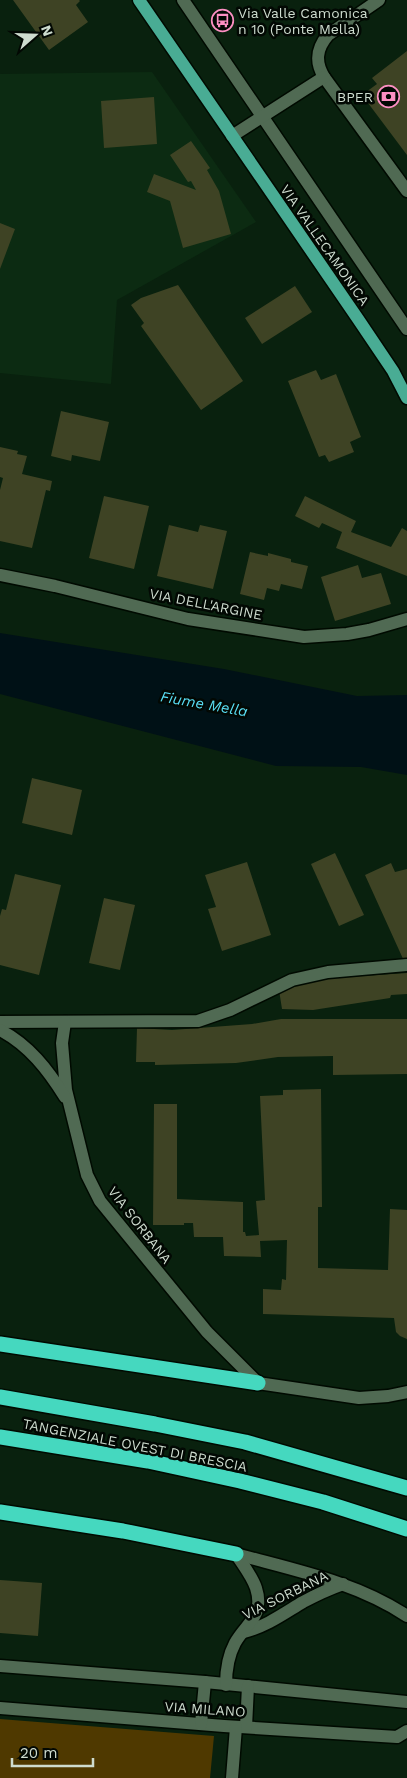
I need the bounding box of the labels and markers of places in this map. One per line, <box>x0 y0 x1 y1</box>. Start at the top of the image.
place label: Via Valle Camonica n 10 (Ponte Mella) <box>238 5 368 37</box>
bus stop icon: Via Valle Camonica n 10 (Ponte Mella) <box>210 9 234 33</box>
bank icon: BPER <box>377 85 401 109</box>
place label: BPER <box>337 89 373 105</box>

